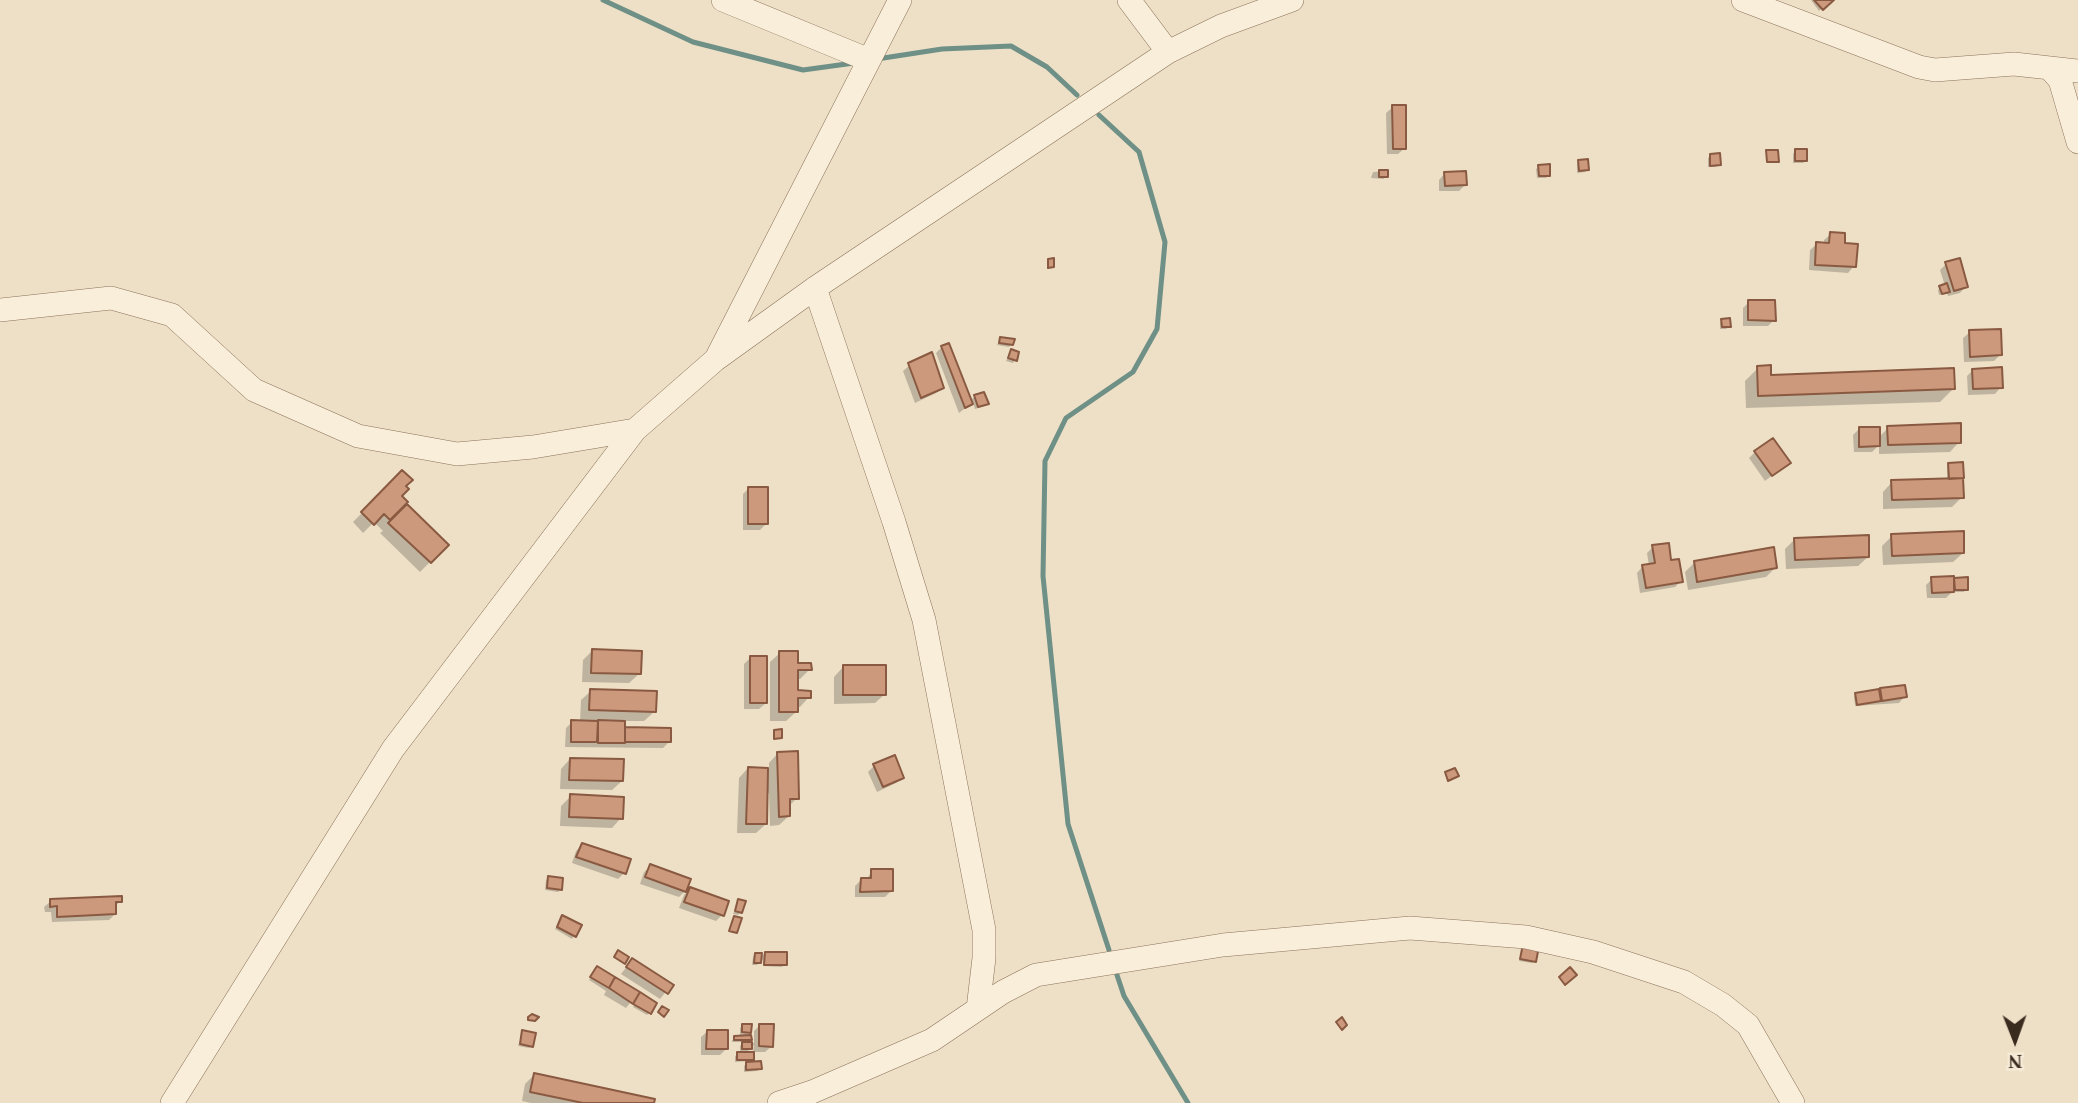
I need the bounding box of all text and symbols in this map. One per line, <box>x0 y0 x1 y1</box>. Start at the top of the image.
north arrow <box>1980 1005 2050 1075</box>
text: N <box>2008 1051 2022 1072</box>

